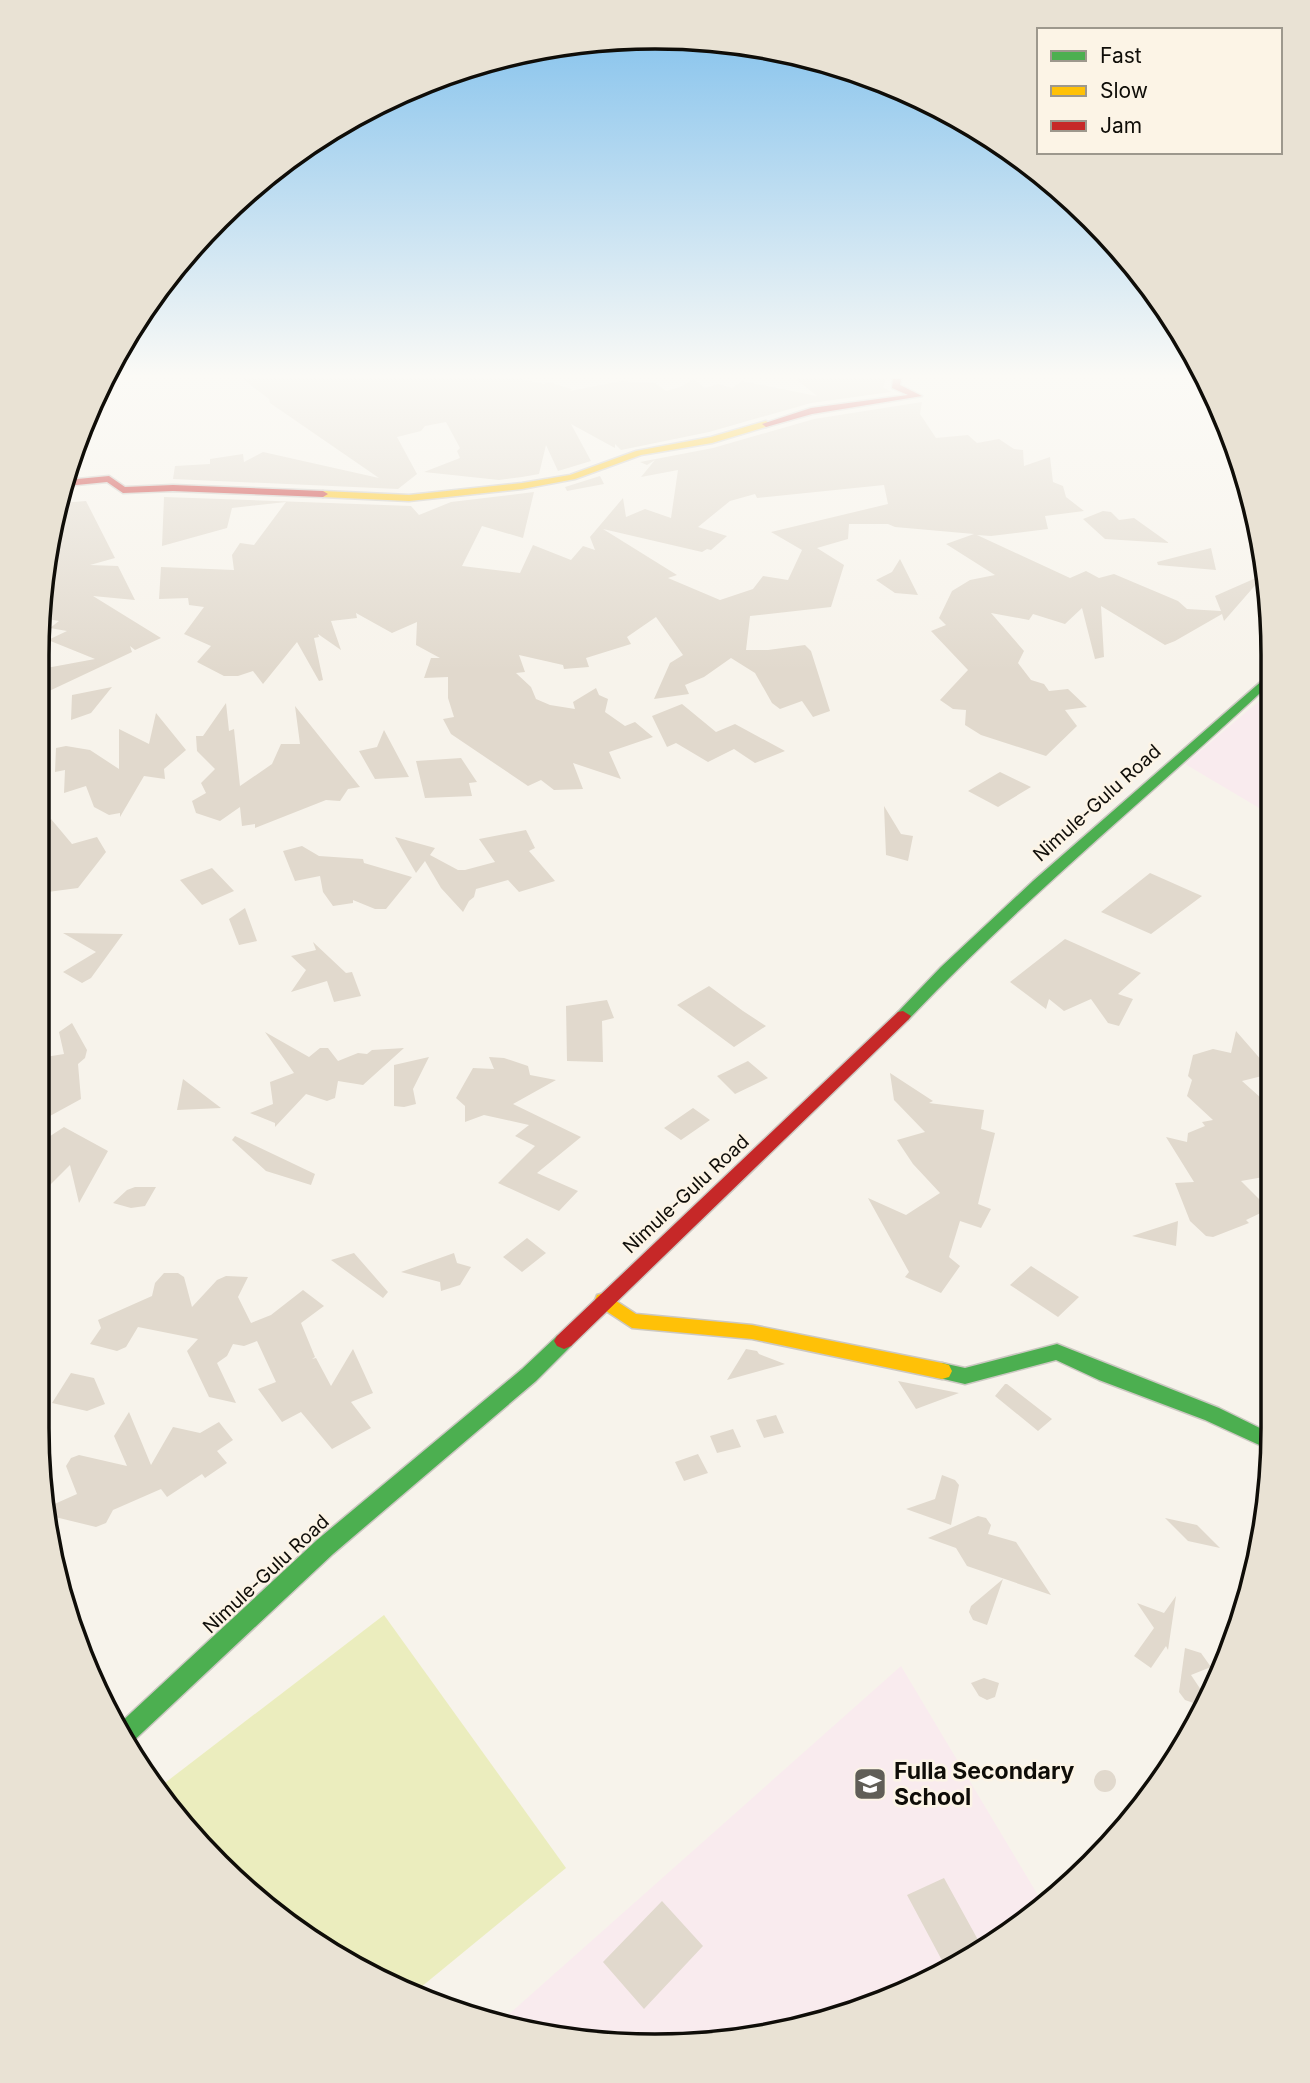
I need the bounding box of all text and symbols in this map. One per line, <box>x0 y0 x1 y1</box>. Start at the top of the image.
legend <box>1037 28 1282 154</box>
text: Fast <box>1100 43 1142 68</box>
text: Slow <box>1100 78 1148 103</box>
text: Jam <box>1100 113 1142 138</box>
street label: Nimule-Gulu Road <box>1029 740 1165 866</box>
street label: Nimule-Gulu Road <box>618 1130 754 1258</box>
street label: Nimule-Gulu Road <box>198 1510 334 1638</box>
place label: Fulla Secondary School <box>894 1757 1075 1811</box>
school or university icon: Fulla Secondary School <box>851 1765 889 1803</box>

